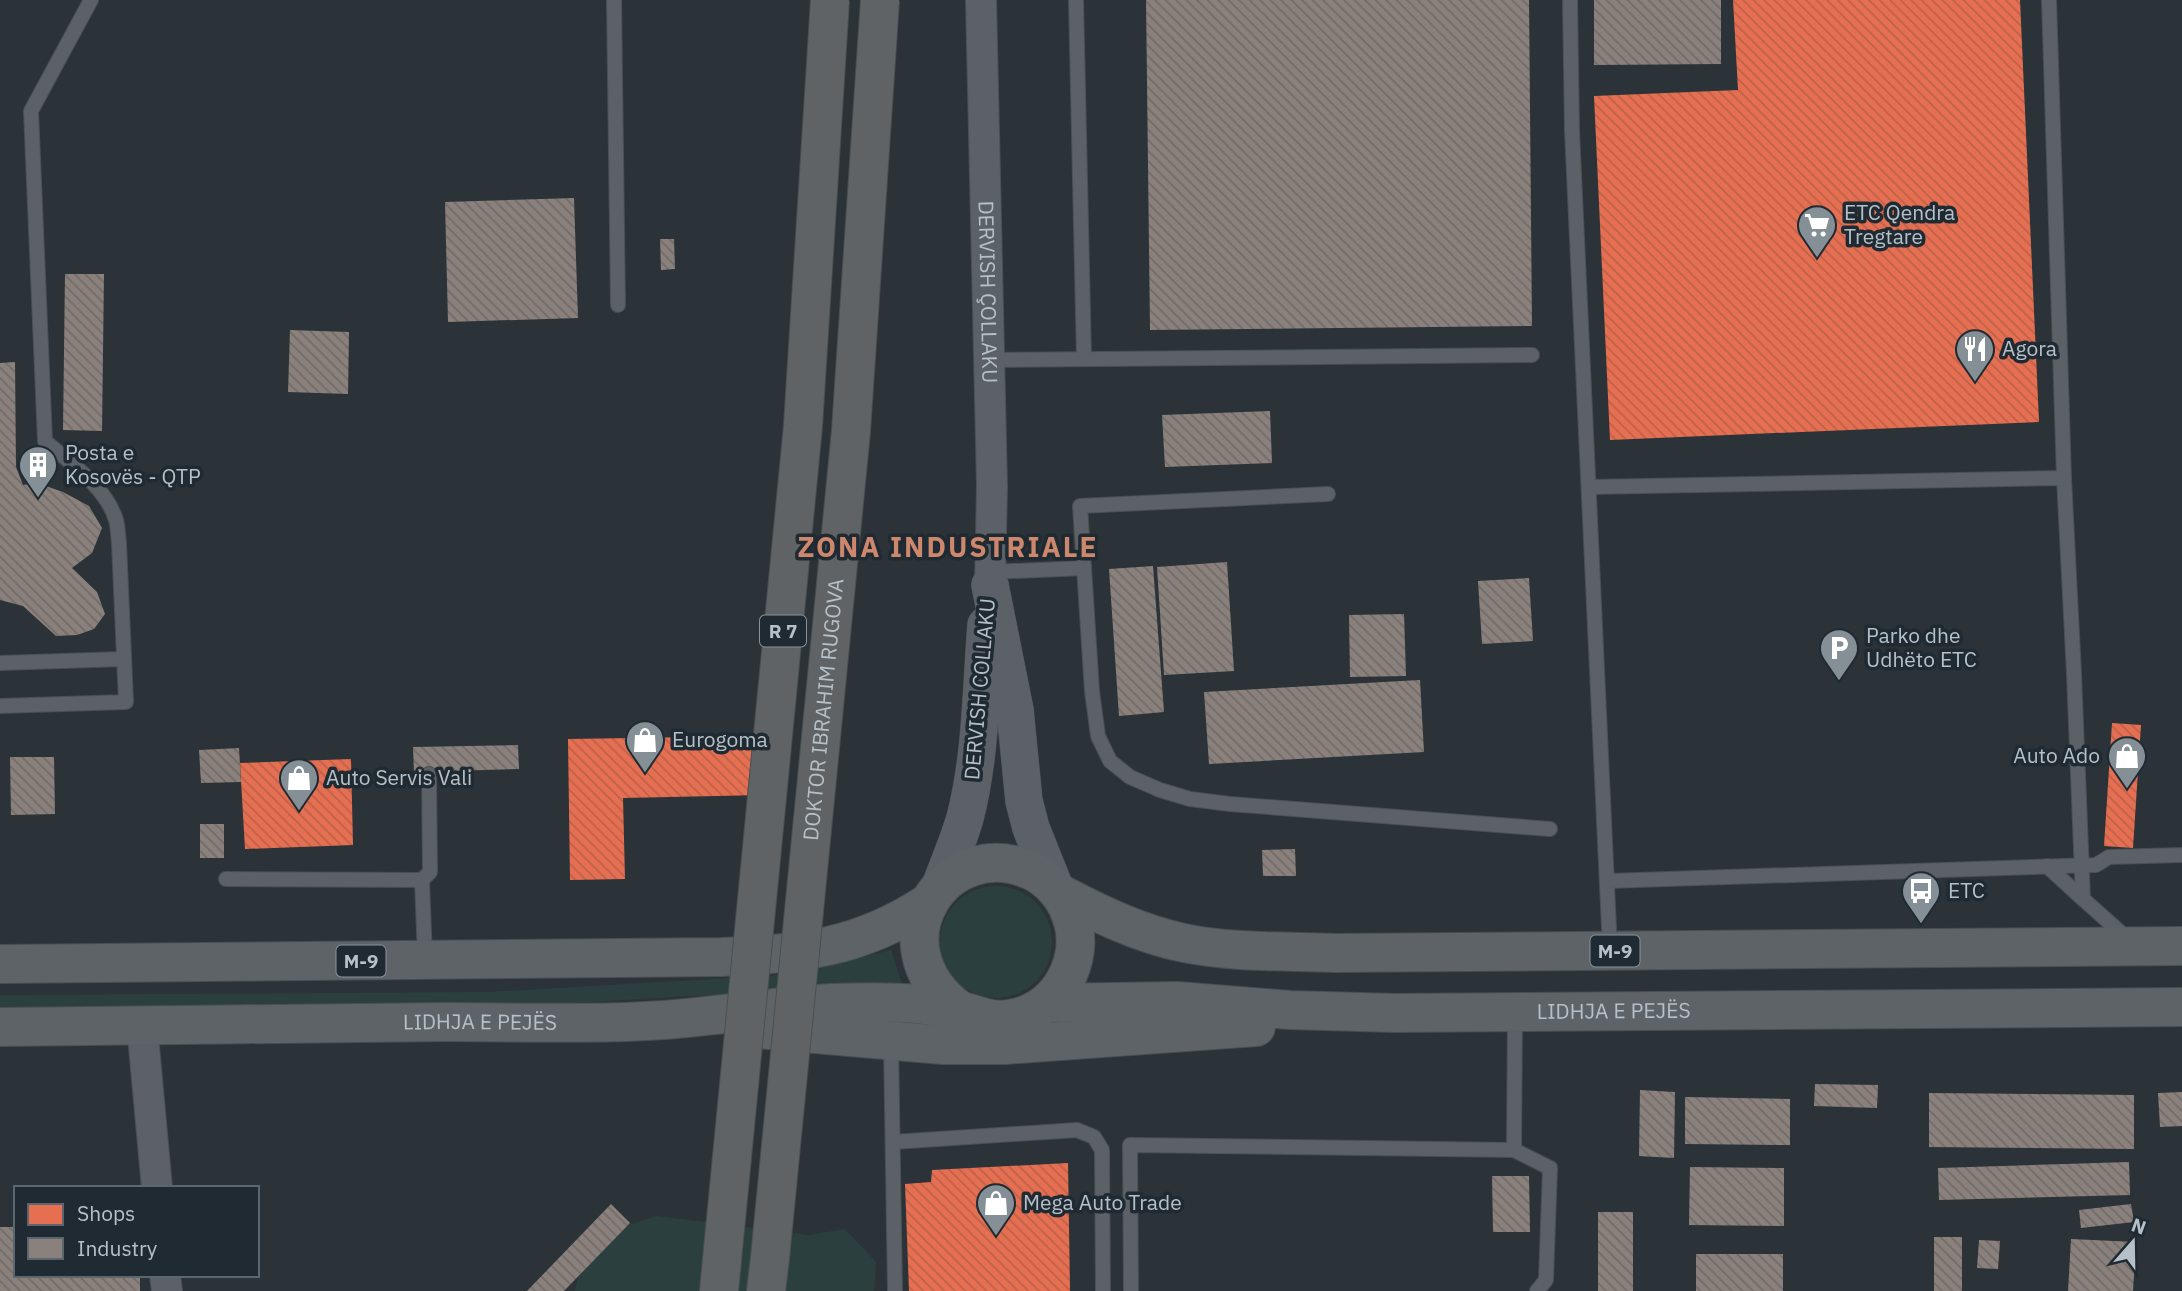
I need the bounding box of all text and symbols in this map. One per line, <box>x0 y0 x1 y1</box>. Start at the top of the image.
place label: ETC Qendra Tregtare <box>1844 198 1955 250</box>
street label: DERVISH ÇOLLAKU <box>973 200 1005 384</box>
supermarket icon: ETC Qendra Tregtare <box>1796 204 1838 259</box>
restaurant icon: Agora <box>1954 328 1996 383</box>
place label: Agora <box>2002 334 2057 362</box>
place label: Posta e Kosovës - QTP <box>65 438 201 490</box>
building icon: Posta e Kosovës - QTP <box>17 444 59 499</box>
district label: ZONA INDUSTRIALE <box>797 528 1099 565</box>
street label: DOKTOR IBRAHIM RUGOVA <box>796 577 849 842</box>
street label: DERVISH COLLAKU <box>957 597 1001 781</box>
road number: R 7 <box>760 616 806 646</box>
place label: Parko dhe Udhëto ETC <box>1866 621 1977 673</box>
parking icon: Parko dhe Udhëto ETC <box>1818 627 1860 682</box>
shop icon: Eurogoma <box>624 719 666 774</box>
place label: Eurogoma <box>672 725 768 753</box>
shop icon: Auto Ado <box>2106 735 2148 790</box>
place label: Auto Ado <box>2013 741 2100 769</box>
shop icon: Auto Servis Vali <box>278 757 320 812</box>
place label: Auto Servis Vali <box>326 763 472 791</box>
bus stop icon: ETC <box>1900 870 1942 925</box>
place label: ETC <box>1948 876 1985 904</box>
road number: M-9 <box>1590 936 1640 967</box>
road number: M-9 <box>336 945 386 976</box>
street label: LIDHJA E PEJËS <box>1536 996 1691 1025</box>
street label: LIDHJA E PEJËS <box>403 1007 557 1036</box>
shop icon: Mega Auto Trade <box>975 1182 1017 1237</box>
legend <box>14 1186 259 1277</box>
place label: Mega Auto Trade <box>1023 1188 1182 1216</box>
text: Shops <box>77 1199 135 1227</box>
north arrow <box>2098 1207 2168 1277</box>
text: N <box>2128 1212 2149 1240</box>
text: Industry <box>77 1234 158 1262</box>

